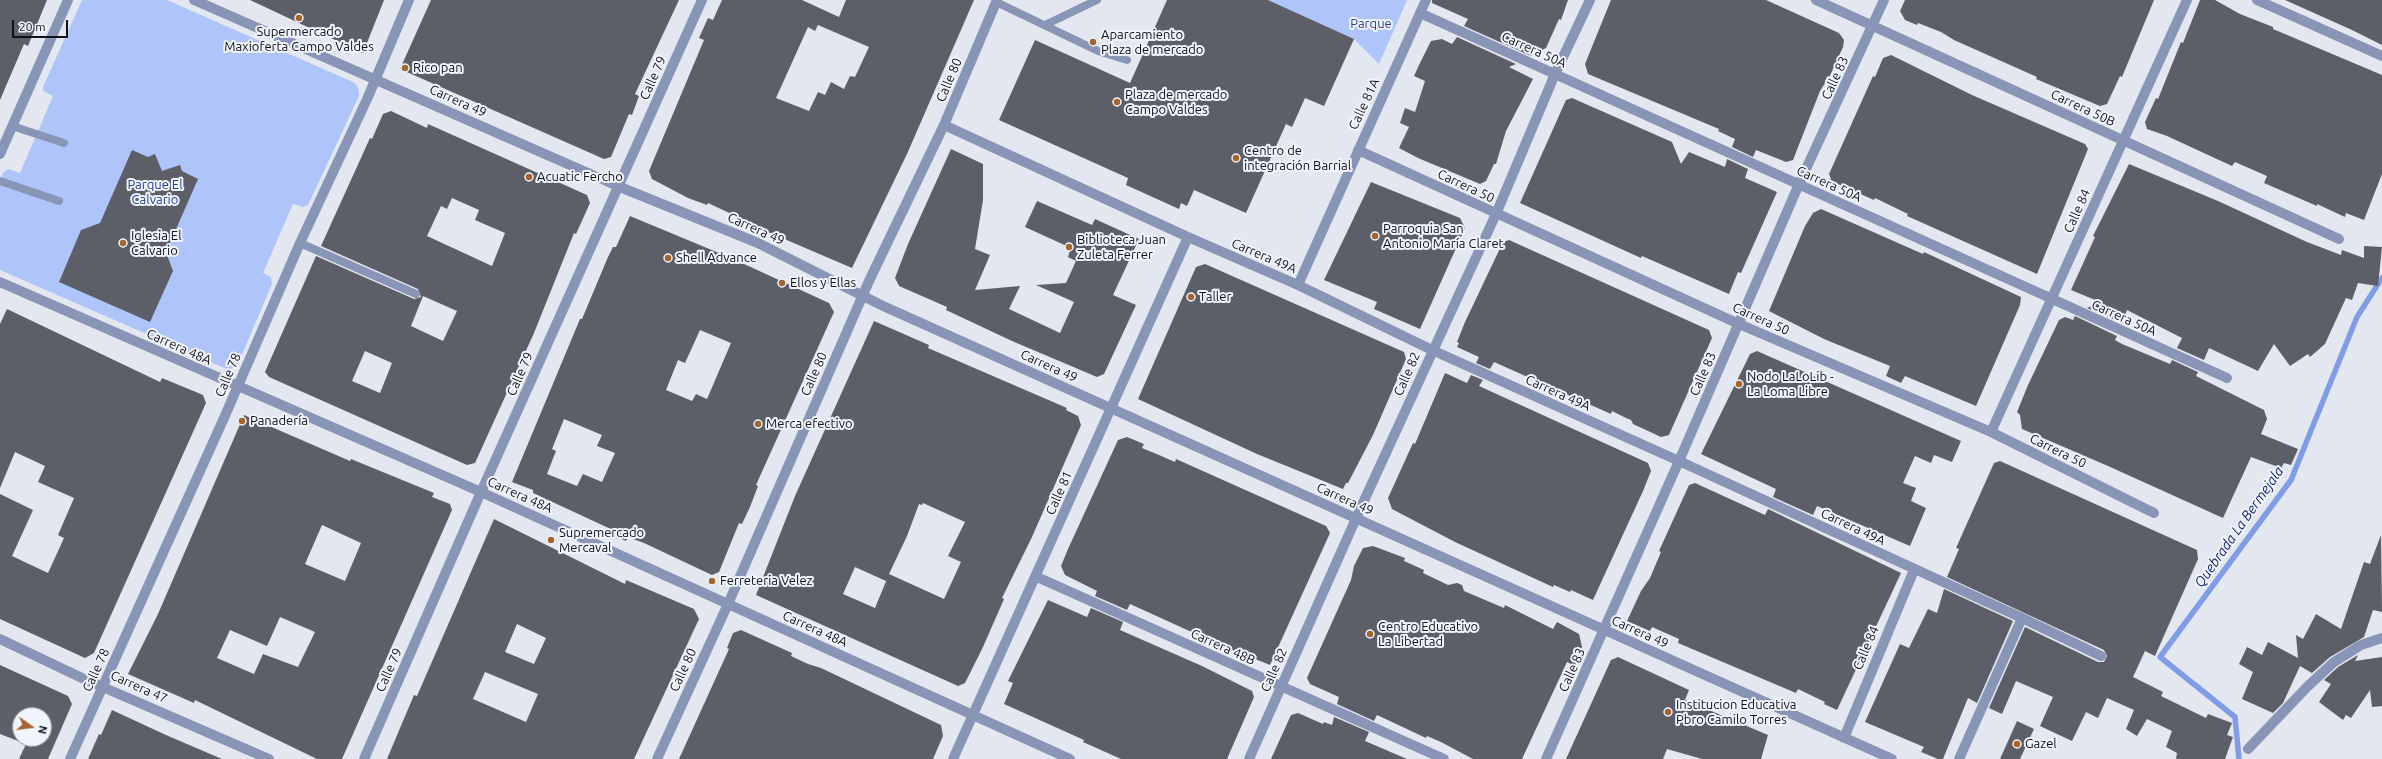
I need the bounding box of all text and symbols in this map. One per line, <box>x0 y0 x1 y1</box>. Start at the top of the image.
scale bar <box>14 12 70 38</box>
marker: Supermercado Maxioferta Campo Valdes <box>294 13 304 23</box>
park label: Parque <box>1350 16 1392 32</box>
text: 20 m <box>19 20 46 33</box>
place label: Supermercado Maxioferta Campo Valdes <box>224 24 374 55</box>
place label: Aparcamiento Plaza de mercado <box>1101 27 1203 58</box>
street label: Carrera 50A <box>1499 29 1569 71</box>
marker: Aparcamiento Plaza de mercado <box>1088 37 1098 47</box>
street label: Calle 79 <box>636 54 670 102</box>
street label: Calle 83 <box>1818 54 1852 102</box>
street label: Calle 80 <box>933 56 965 104</box>
place label: Rico pan <box>413 60 463 76</box>
marker: Rico pan <box>400 63 410 73</box>
street label: Calle 81A <box>1345 76 1383 132</box>
street label: Carrera 49 <box>427 81 489 121</box>
street label: Carrera 50B <box>2048 86 2118 130</box>
place label: Plaza de mercado Campo Valdes <box>1125 87 1227 118</box>
marker: Plaza de mercado Campo Valdes <box>1112 97 1122 107</box>
place label: Centro de integración Barrial <box>1244 143 1351 174</box>
marker: Centro de integración Barrial <box>1231 153 1241 163</box>
street label: Carrera 50A <box>1794 163 1864 205</box>
street label: Carrera 50 <box>1435 166 1497 206</box>
place label: Acuatic Fercho <box>537 169 623 185</box>
marker: Acuatic Fercho <box>524 172 534 182</box>
park label: Parque El Calvario <box>127 177 183 208</box>
street label: Calle 84 <box>2060 187 2094 235</box>
street label: Carrera 49 <box>725 209 787 249</box>
place label: Parroquia San Antonio María Claret <box>1383 221 1504 252</box>
place label: Iglesia El Calvario <box>131 228 182 259</box>
marker: Parroquia San Antonio María Claret <box>1370 231 1380 241</box>
place label: Biblioteca Juan Zuleta Ferrer <box>1077 232 1166 263</box>
street label: Carrera 49A <box>1229 235 1299 277</box>
marker: Iglesia El Calvario <box>118 238 128 248</box>
marker: Biblioteca Juan Zuleta Ferrer <box>1064 242 1074 252</box>
place label: Shell Advance <box>676 250 757 266</box>
marker: Shell Advance <box>663 253 673 263</box>
place label: Ellos y Ellas <box>790 275 856 291</box>
marker: Ellos y Ellas <box>777 278 787 288</box>
place label: Taller <box>1199 289 1231 305</box>
marker: Taller <box>1186 292 1196 302</box>
street label: Carrera 50A <box>2089 297 2159 339</box>
street label: Carrera 50 <box>1730 299 1792 339</box>
street label: Carrera 48A <box>144 326 214 368</box>
street label: Carrera 49 <box>1018 346 1080 386</box>
street label: Calle 79 <box>503 350 537 398</box>
street label: Calle 80 <box>797 350 831 398</box>
street label: Calle 82 <box>1390 350 1424 398</box>
street label: Calle 83 <box>1686 350 1720 398</box>
street label: Calle 78 <box>212 351 244 399</box>
place label: Nodo LaLoLib - La Loma Libre <box>1747 369 1834 400</box>
street label: Carrera 49A <box>1523 372 1593 414</box>
marker: Nodo LaLoLib - La Loma Libre <box>1734 379 1744 389</box>
place label: Panadería <box>250 413 308 429</box>
marker: Panadería <box>237 416 247 426</box>
place label: Merca efectivo <box>766 416 853 432</box>
marker: Merca efectivo <box>753 419 763 429</box>
street label: Carrera 50 <box>2027 431 2089 471</box>
water label: Quebrada La Bermejala <box>2191 463 2287 591</box>
street label: Calle 81 <box>1042 469 1076 517</box>
street label: Carrera 48A <box>485 474 555 516</box>
street label: Carrera 49 <box>1314 479 1376 519</box>
street label: Carrera 49A <box>1818 505 1888 549</box>
place label: Supremercado Mercaval <box>559 525 644 556</box>
marker: Supremercado Mercaval <box>546 535 556 545</box>
place label: Ferreteria Velez <box>720 573 813 589</box>
marker: Ferreteria Velez <box>707 576 717 586</box>
street label: Carrera 48A <box>780 608 850 650</box>
street label: Carrera 49 <box>1609 612 1671 652</box>
place label: Centro Educativo La Libertad <box>1378 619 1478 650</box>
street label: Calle 84 <box>1850 624 1882 672</box>
street label: Carrera 48B <box>1188 626 1258 668</box>
marker: Centro Educativo La Libertad <box>1365 629 1375 639</box>
street label: Calle 78 <box>79 646 113 694</box>
street label: Calle 79 <box>372 646 406 694</box>
street label: Calle 80 <box>666 646 700 694</box>
street label: Calle 82 <box>1257 646 1291 694</box>
street label: Calle 83 <box>1555 646 1589 694</box>
street label: Carrera 47 <box>108 667 170 707</box>
place label: Institucion Educativa Pbro Camilo Torres <box>1676 697 1797 728</box>
north arrow <box>12 707 52 747</box>
marker: Institucion Educativa Pbro Camilo Torres <box>1663 707 1673 717</box>
text: N <box>36 724 49 735</box>
place label: Gazel <box>2025 736 2057 752</box>
marker: Gazel <box>2012 739 2022 749</box>

